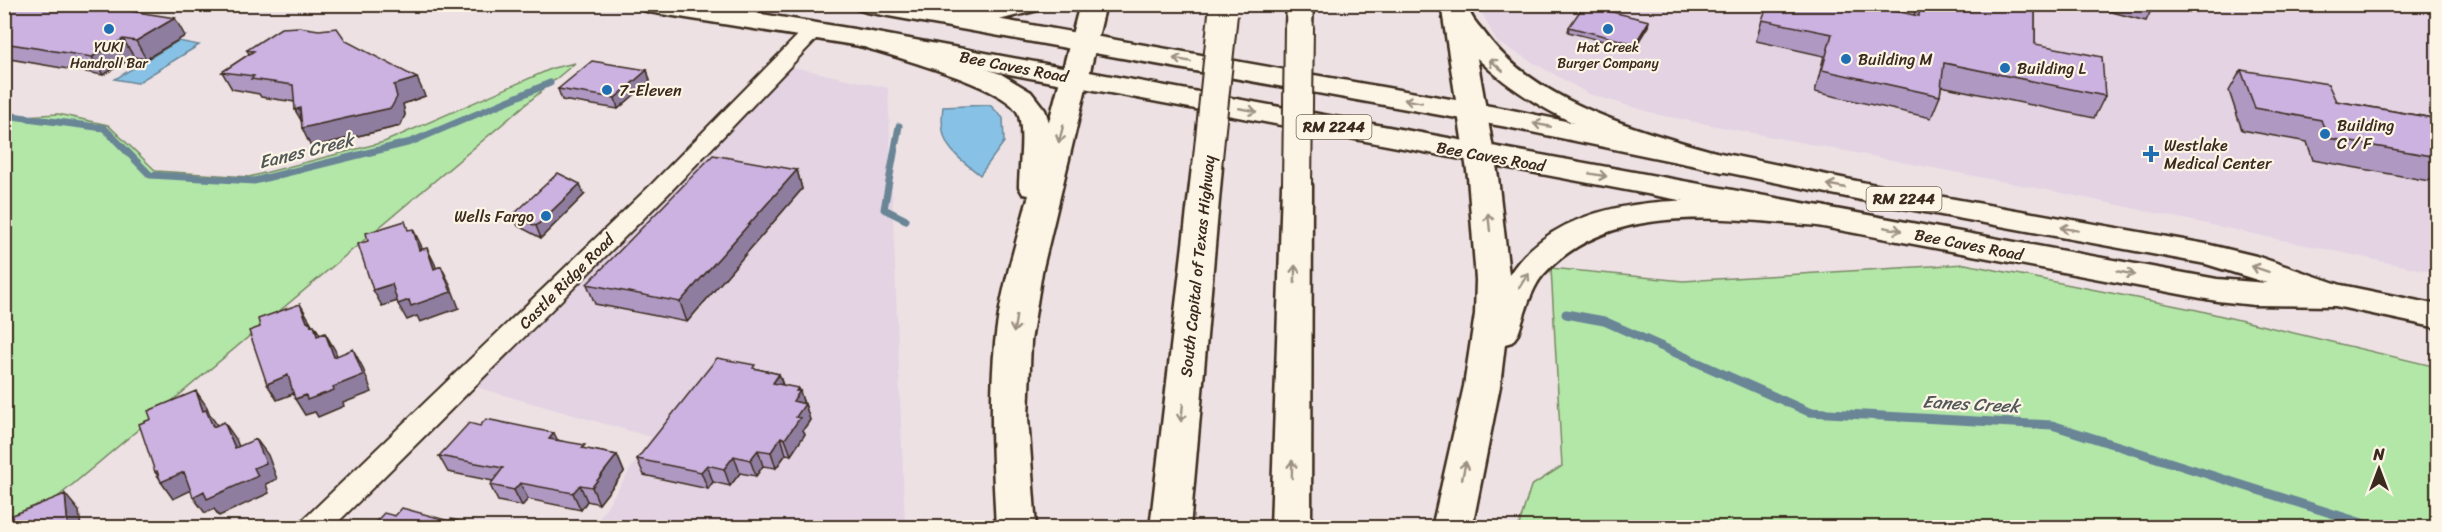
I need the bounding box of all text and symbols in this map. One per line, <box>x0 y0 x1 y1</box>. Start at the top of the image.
marker: YUKI Handroll Bar <box>102 22 116 36</box>
marker: Hat Creek Burger Company <box>1601 22 1615 36</box>
place label: YUKI Handroll Bar <box>70 35 149 76</box>
place label: Hat Creek Burger Company <box>1557 35 1659 76</box>
street label: Bee Caves Road <box>957 42 1072 92</box>
place label: Building M <box>1858 45 1932 74</box>
marker: Building M <box>1839 52 1853 66</box>
one-way arrow <box>1173 54 1193 65</box>
place label: Building L <box>2017 54 2086 83</box>
one-way arrow <box>1489 58 1504 72</box>
marker: Building L <box>1998 61 2012 75</box>
place label: 7-Eleven <box>619 76 682 105</box>
marker: 7-Eleven <box>600 83 614 97</box>
one-way arrow <box>1404 95 1424 106</box>
one-way arrow <box>1237 105 1257 116</box>
place label: Building C / F <box>2337 111 2394 158</box>
road number: RM 2244 <box>1296 115 1372 139</box>
one-way arrow <box>1533 119 1553 130</box>
water label: Eanes Creek <box>255 123 359 178</box>
one-way arrow <box>1055 125 1066 144</box>
marker: Building C / F <box>2318 127 2332 141</box>
place label: Westlake Medical Center <box>2164 131 2273 178</box>
street label: Bee Caves Road <box>1434 133 1549 181</box>
marker: Westlake Medical Center <box>2142 145 2160 163</box>
street label: South Capital of Texas Highway <box>1171 153 1224 378</box>
one-way arrow <box>1588 170 1608 181</box>
one-way arrow <box>1827 180 1846 191</box>
road number: RM 2244 <box>1866 187 1942 211</box>
place label: Wells Fargo <box>454 202 534 231</box>
marker: Wells Fargo <box>539 209 553 223</box>
one-way arrow <box>1483 212 1494 232</box>
street label: Bee Caves Road <box>1912 220 2027 270</box>
one-way arrow <box>2060 223 2079 234</box>
one-way arrow <box>1883 224 1903 235</box>
street label: Castle Ridge Road <box>511 225 622 336</box>
one-way arrow <box>2251 263 2270 274</box>
one-way arrow <box>1289 265 1301 285</box>
one-way arrow <box>2116 268 2136 279</box>
one-way arrow <box>1519 272 1531 289</box>
one-way arrow <box>1010 313 1021 333</box>
water label: Eanes Creek <box>1922 385 2023 423</box>
one-way arrow <box>1176 403 1187 423</box>
north arrow <box>2349 439 2409 499</box>
text: N <box>2372 440 2385 469</box>
one-way arrow <box>1286 460 1298 480</box>
one-way arrow <box>1459 461 1470 481</box>

